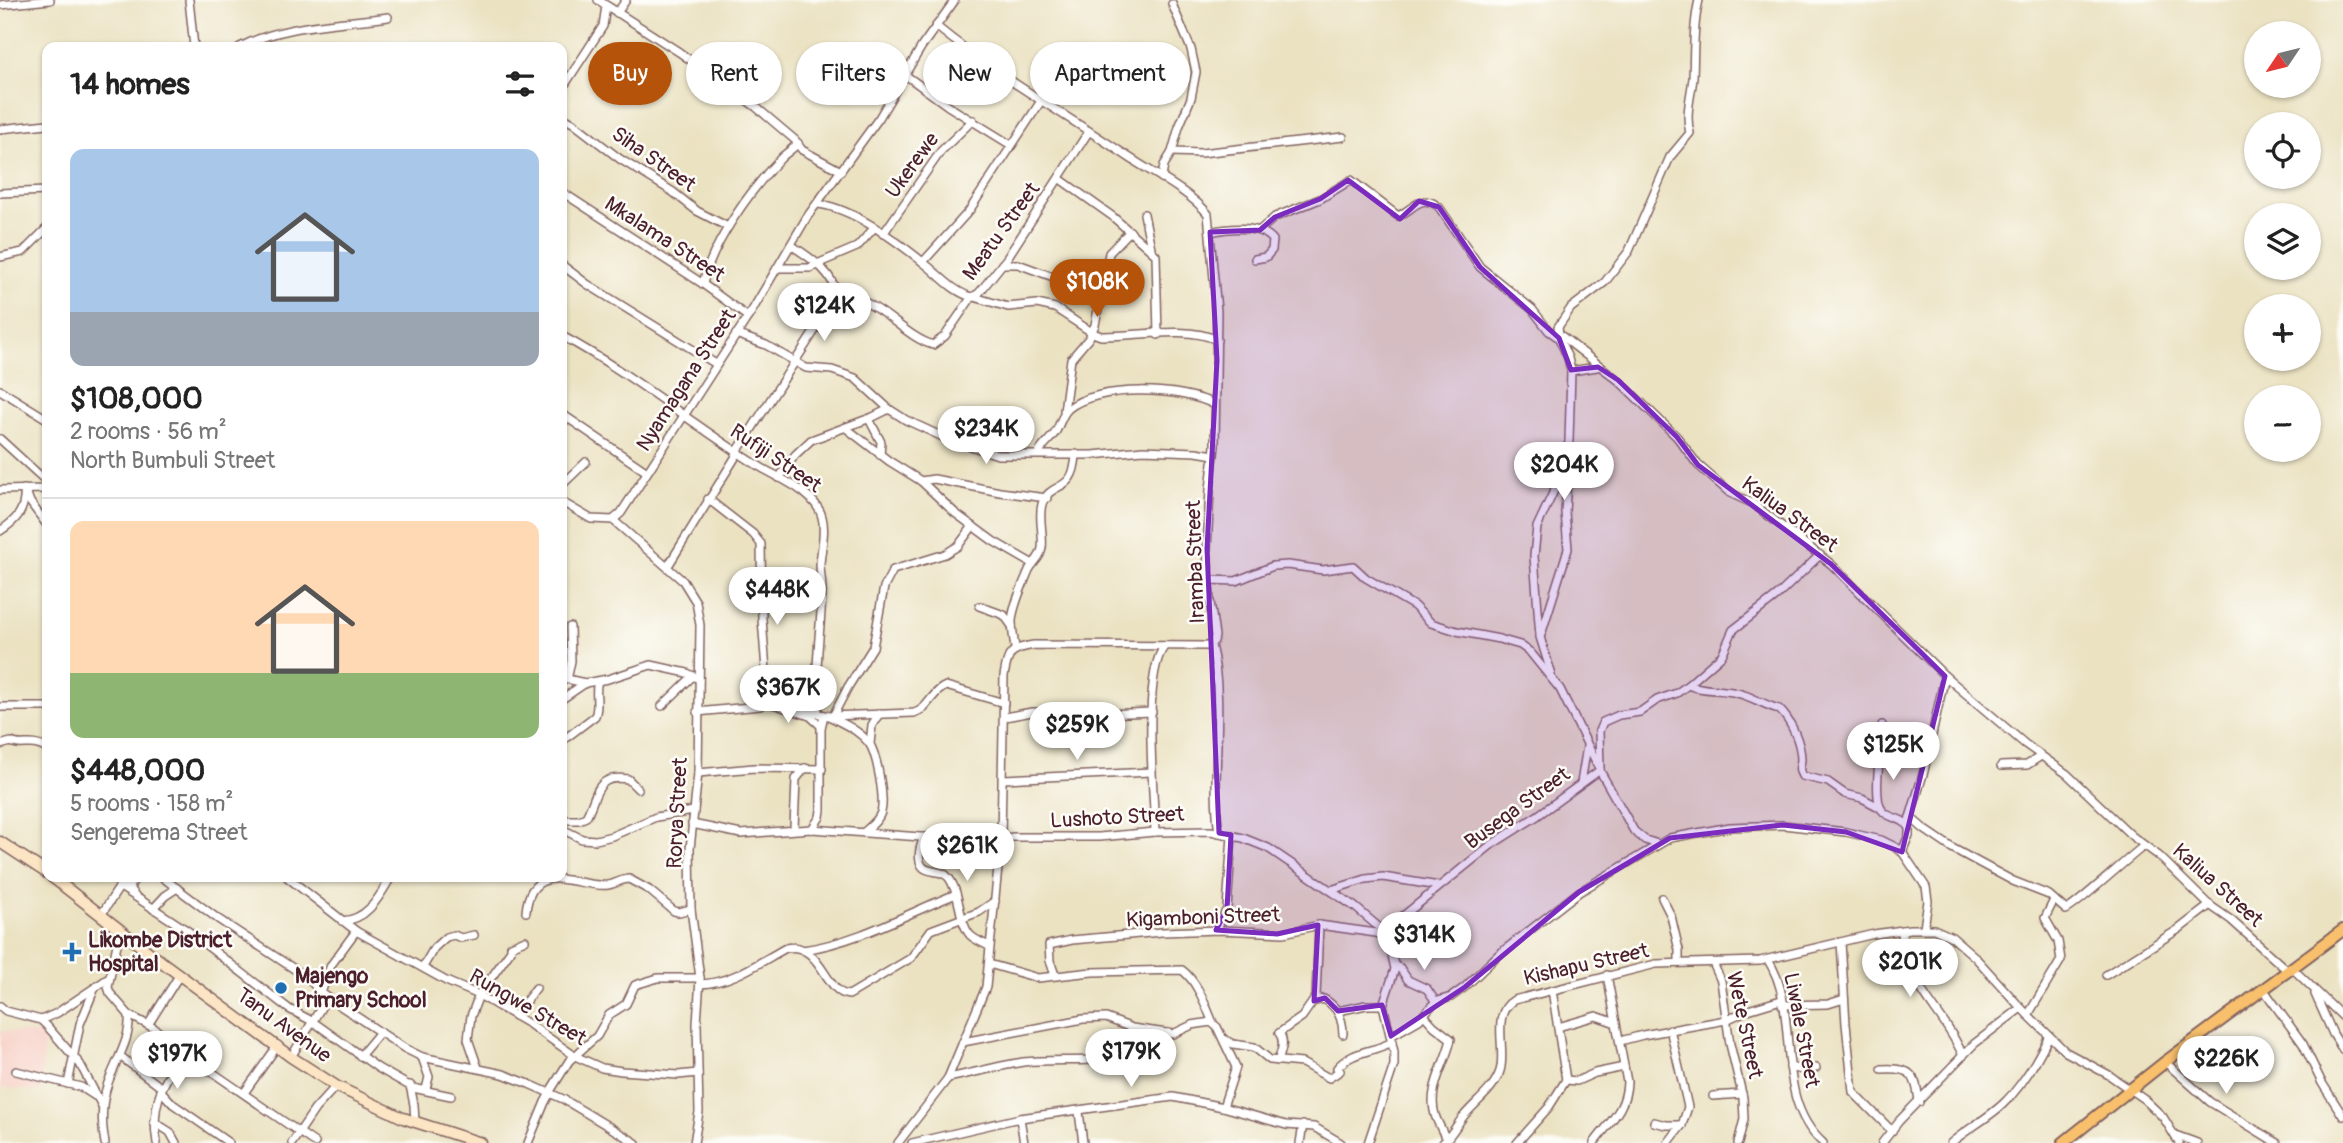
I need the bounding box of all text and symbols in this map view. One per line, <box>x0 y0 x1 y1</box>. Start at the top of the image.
north arrow <box>2244 21 2320 98</box>
map controls <box>2244 21 2321 462</box>
chip: Buy <box>588 42 672 105</box>
chip: Rent <box>686 42 782 105</box>
chip: Filters <box>796 42 909 105</box>
chip: New <box>923 42 1016 105</box>
chip: Apartment <box>1030 42 1190 105</box>
icon: filters <box>501 65 539 103</box>
text: 14 homes <box>70 66 190 103</box>
button: locate <box>2244 112 2321 189</box>
street label: Siha Street <box>606 121 702 199</box>
street label: Ukerewe <box>879 127 946 204</box>
street label: Meatu Street <box>957 176 1046 286</box>
street label: Mkalama Street <box>599 190 731 289</box>
icon: home <box>242 194 368 320</box>
button: layers <box>2244 203 2321 280</box>
pin: $108K <box>1048 260 1146 319</box>
text: $108K <box>1066 267 1128 296</box>
pin: $124K <box>775 284 873 343</box>
text: $124K <box>793 291 855 320</box>
button: + <box>2244 294 2321 371</box>
street label: Nyamagana Street <box>630 304 743 456</box>
text: $108,000 <box>70 380 203 417</box>
button: − <box>2244 385 2321 462</box>
pin: $234K <box>937 406 1035 466</box>
text: $234K <box>954 414 1018 443</box>
text: 2 rooms · 56 m² <box>70 417 227 446</box>
street label: Rufiji Street <box>725 418 827 499</box>
pin: $204K <box>1515 442 1613 502</box>
text: North Bumbuli Street <box>70 446 275 475</box>
text: $204K <box>1530 450 1598 479</box>
street label: Kaliua Street <box>1736 470 1844 559</box>
street label: Iramba Street <box>1180 499 1211 624</box>
icon: home <box>242 566 368 692</box>
pin: $448K <box>728 568 826 627</box>
text: $448K <box>745 575 809 604</box>
pin: $367K <box>739 666 837 725</box>
text: $367K <box>756 673 820 702</box>
pin: $259K <box>1028 702 1126 762</box>
text: $259K <box>1045 710 1109 739</box>
pin: $125K <box>1844 722 1942 782</box>
text: $125K <box>1863 730 1923 759</box>
text: $448,000 <box>70 752 205 789</box>
street label: Rorya Street <box>661 756 694 869</box>
street label: Busega Street <box>1459 761 1576 856</box>
text: 5 rooms · 158 m² <box>70 789 233 818</box>
street label: Lushoto Street <box>1049 800 1185 834</box>
text: Sengerema Street <box>70 818 248 847</box>
pin: $261K <box>918 824 1016 883</box>
text: $261K <box>936 831 998 860</box>
street label: Kaliua Street <box>2167 838 2269 934</box>
street label: Kigamboni Street <box>1126 901 1281 934</box>
pin: $314K <box>1375 912 1473 972</box>
text: $314K <box>1393 920 1455 949</box>
place label: Likombe District Hospital <box>88 927 233 978</box>
street label: Kishapu Street <box>1521 937 1652 992</box>
pin: $201K <box>1861 940 1959 999</box>
marker: Likombe District Hospital <box>62 942 82 962</box>
text: $201K <box>1878 947 1942 976</box>
place label: Majengo Primary School <box>295 963 427 1014</box>
street label: Rungwe Street <box>464 963 592 1052</box>
street label: Wete Street <box>1720 969 1769 1082</box>
street label: Liwale Street <box>1777 970 1826 1090</box>
marker: Majengo Primary School <box>273 980 289 996</box>
street label: Tanu Avenue <box>231 982 337 1069</box>
pin: $179K <box>1082 1030 1180 1089</box>
pin: $197K <box>128 1032 226 1091</box>
pin: $226K <box>2177 1036 2275 1096</box>
text: $179K <box>1101 1037 1161 1066</box>
text: $197K <box>147 1039 207 1068</box>
text: $226K <box>2193 1044 2259 1073</box>

